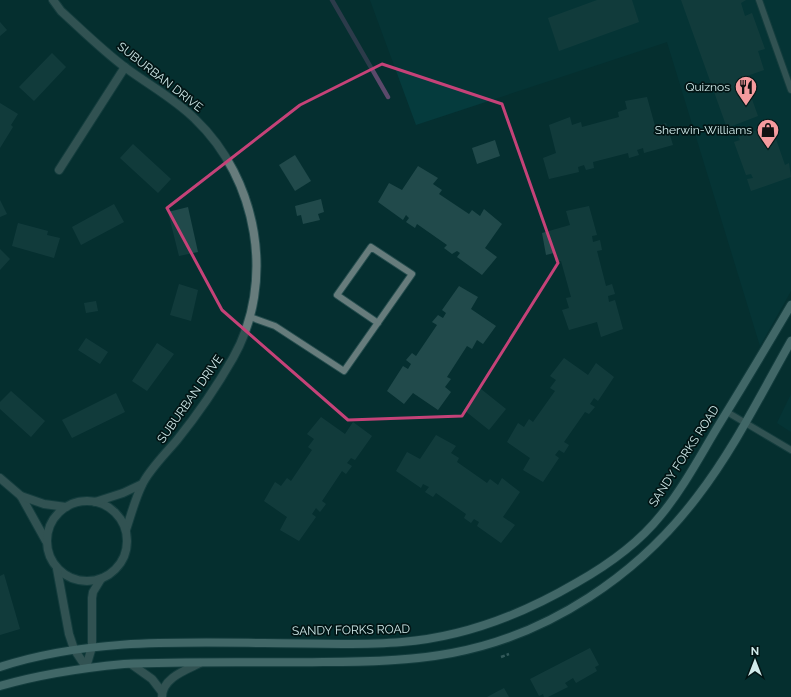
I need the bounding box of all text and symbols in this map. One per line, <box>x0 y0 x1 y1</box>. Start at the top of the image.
street label: SUBURBAN DRIVE <box>115 39 205 115</box>
restaurant icon: Quiznos <box>733 74 759 107</box>
place label: Quiznos <box>685 80 730 94</box>
shop icon: Sherwin-Williams <box>755 117 781 150</box>
place label: Sherwin-Williams <box>655 123 752 137</box>
street label: SUBURBAN DRIVE <box>154 352 226 446</box>
street label: SANDY FORKS ROAD <box>646 402 722 509</box>
street label: SANDY FORKS ROAD <box>292 622 411 638</box>
north arrow <box>735 641 775 681</box>
text: N <box>751 645 759 658</box>

